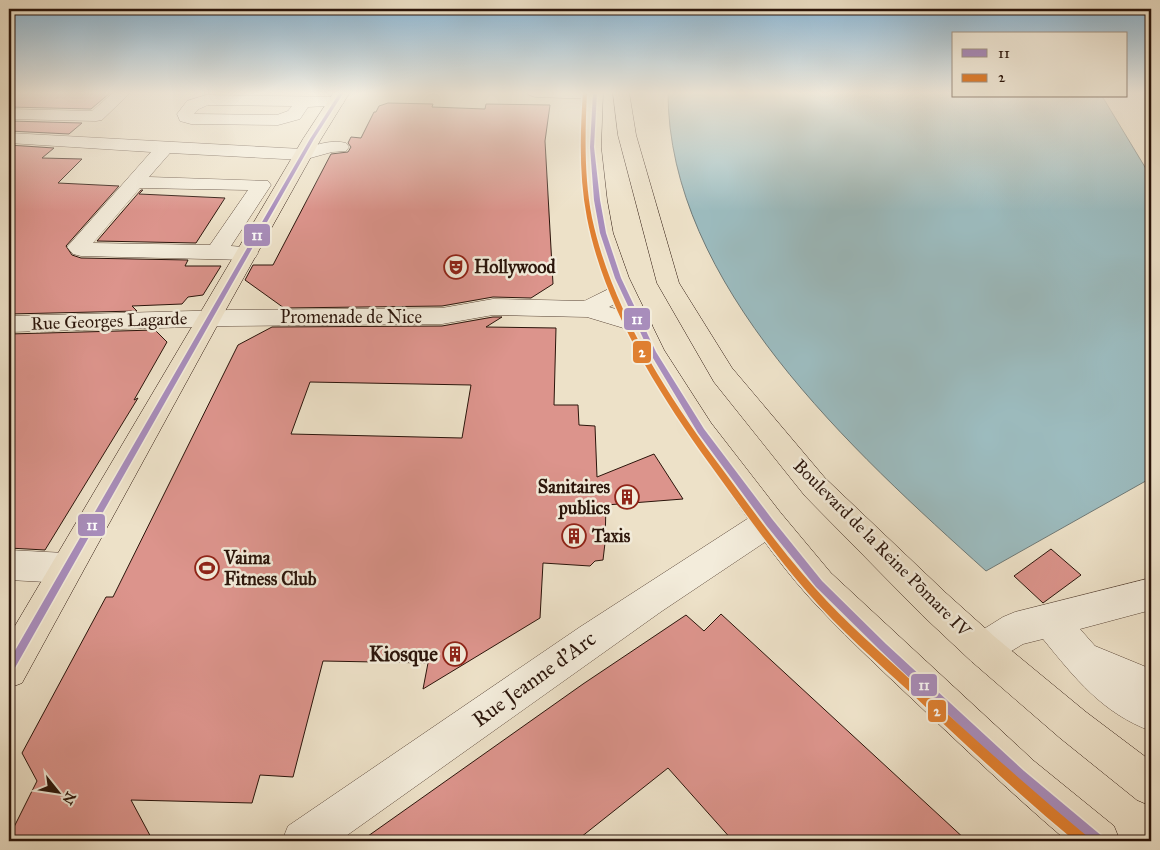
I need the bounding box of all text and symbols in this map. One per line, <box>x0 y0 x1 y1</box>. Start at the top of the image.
legend <box>952 32 1128 98</box>
text: 11 <box>998 44 1010 62</box>
text: 2 <box>998 68 1006 86</box>
line badge: 11 <box>243 223 271 247</box>
text: 11 <box>251 227 263 244</box>
theatre icon: Hollywood <box>443 254 469 280</box>
place label: Hollywood <box>474 256 556 279</box>
street label: Promenade de Nice <box>280 306 422 328</box>
street label: Rue Georges Lagarde <box>30 307 188 336</box>
line badge: 11 <box>623 307 651 331</box>
text: 11 <box>631 311 643 328</box>
line badge: 2 <box>632 340 652 364</box>
text: 2 <box>639 344 647 361</box>
street label: Boulevard de la Reine Pōmare IV <box>789 455 976 642</box>
place label: Sanitaires publics <box>538 476 610 520</box>
building icon: Sanitaires publics <box>614 484 640 510</box>
line badge: 11 <box>77 513 106 537</box>
text: 11 <box>86 517 98 534</box>
building icon: Taxis <box>561 523 587 549</box>
place label: Taxis <box>591 525 631 547</box>
place label: Vaima Fitness Club <box>223 547 317 590</box>
sports icon: Vaima Fitness Club <box>194 555 220 581</box>
street label: Rue Jeanne d'Arc <box>467 625 601 733</box>
place label: Kiosque <box>369 641 438 667</box>
building icon: Kiosque <box>442 641 468 667</box>
line badge: 11 <box>910 673 938 697</box>
text: 11 <box>918 677 930 694</box>
line badge: 2 <box>927 699 947 723</box>
text: 2 <box>934 703 942 720</box>
north arrow <box>32 768 82 818</box>
text: N <box>58 789 79 808</box>

